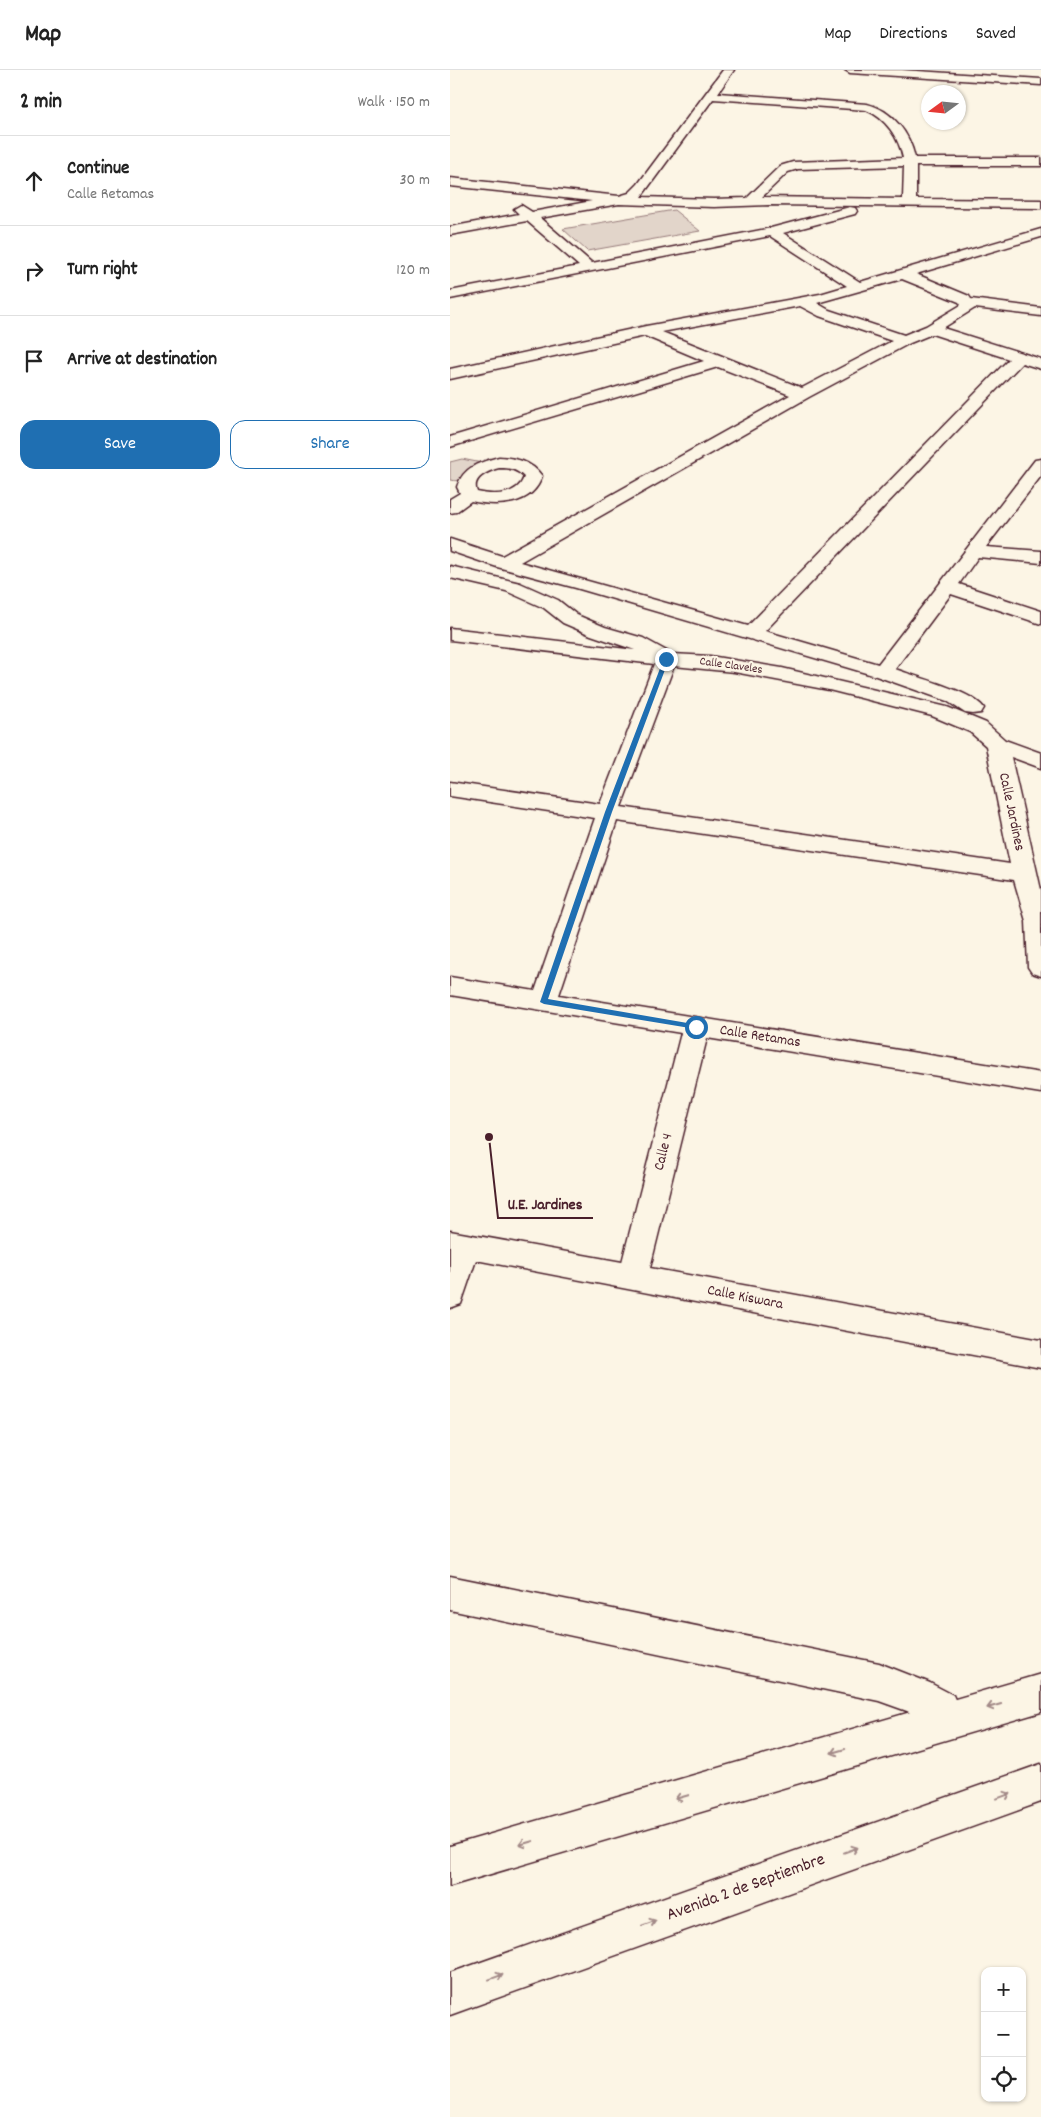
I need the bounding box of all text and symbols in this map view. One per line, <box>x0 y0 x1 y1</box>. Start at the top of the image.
text: Map <box>25 18 61 52</box>
text: Map <box>824 22 851 47</box>
text: Directions <box>879 22 948 47</box>
text: Saved <box>976 22 1016 47</box>
north arrow <box>921 85 966 130</box>
text: 2 min <box>20 88 62 118</box>
text: Walk · 150 m <box>358 91 430 114</box>
text: Continue <box>67 156 129 183</box>
icon: ahead <box>20 167 48 195</box>
text: 30 m <box>400 169 430 192</box>
text: Calle Retamas <box>67 183 154 206</box>
icon: right <box>20 257 48 285</box>
text: Turn right <box>67 257 138 284</box>
text: 120 m <box>396 259 430 282</box>
icon: arrive <box>20 347 48 375</box>
text: Arrive at destination <box>67 347 217 374</box>
button: Save <box>20 420 220 469</box>
button: Share <box>230 420 430 469</box>
route end <box>655 648 678 671</box>
street label: Calle Claveles <box>699 653 763 679</box>
street label: Calle Jardines <box>992 771 1030 853</box>
route start <box>685 1016 708 1039</box>
street label: Calle Retamas <box>718 1020 802 1054</box>
street label: Calle 4 <box>649 1131 679 1173</box>
callout: U.E. Jardines <box>498 1187 593 1218</box>
text: U.E. Jardines <box>508 1194 583 1217</box>
street label: Calle Kiswara <box>705 1280 786 1316</box>
one-way arrow <box>986 1702 1002 1711</box>
one-way arrow <box>830 1747 846 1757</box>
one-way arrow <box>996 1791 1012 1800</box>
one-way arrow <box>675 1793 691 1803</box>
one-way arrow <box>519 1839 535 1849</box>
one-way arrow <box>843 1845 859 1854</box>
street label: Avenida 2 de Septiembre <box>663 1848 829 1928</box>
one-way arrow <box>641 1918 656 1927</box>
map controls <box>981 1967 1026 2102</box>
button: + <box>981 1967 1026 2012</box>
one-way arrow <box>488 1972 503 1981</box>
button: − <box>981 2012 1026 2057</box>
button: locate <box>981 2057 1026 2102</box>

